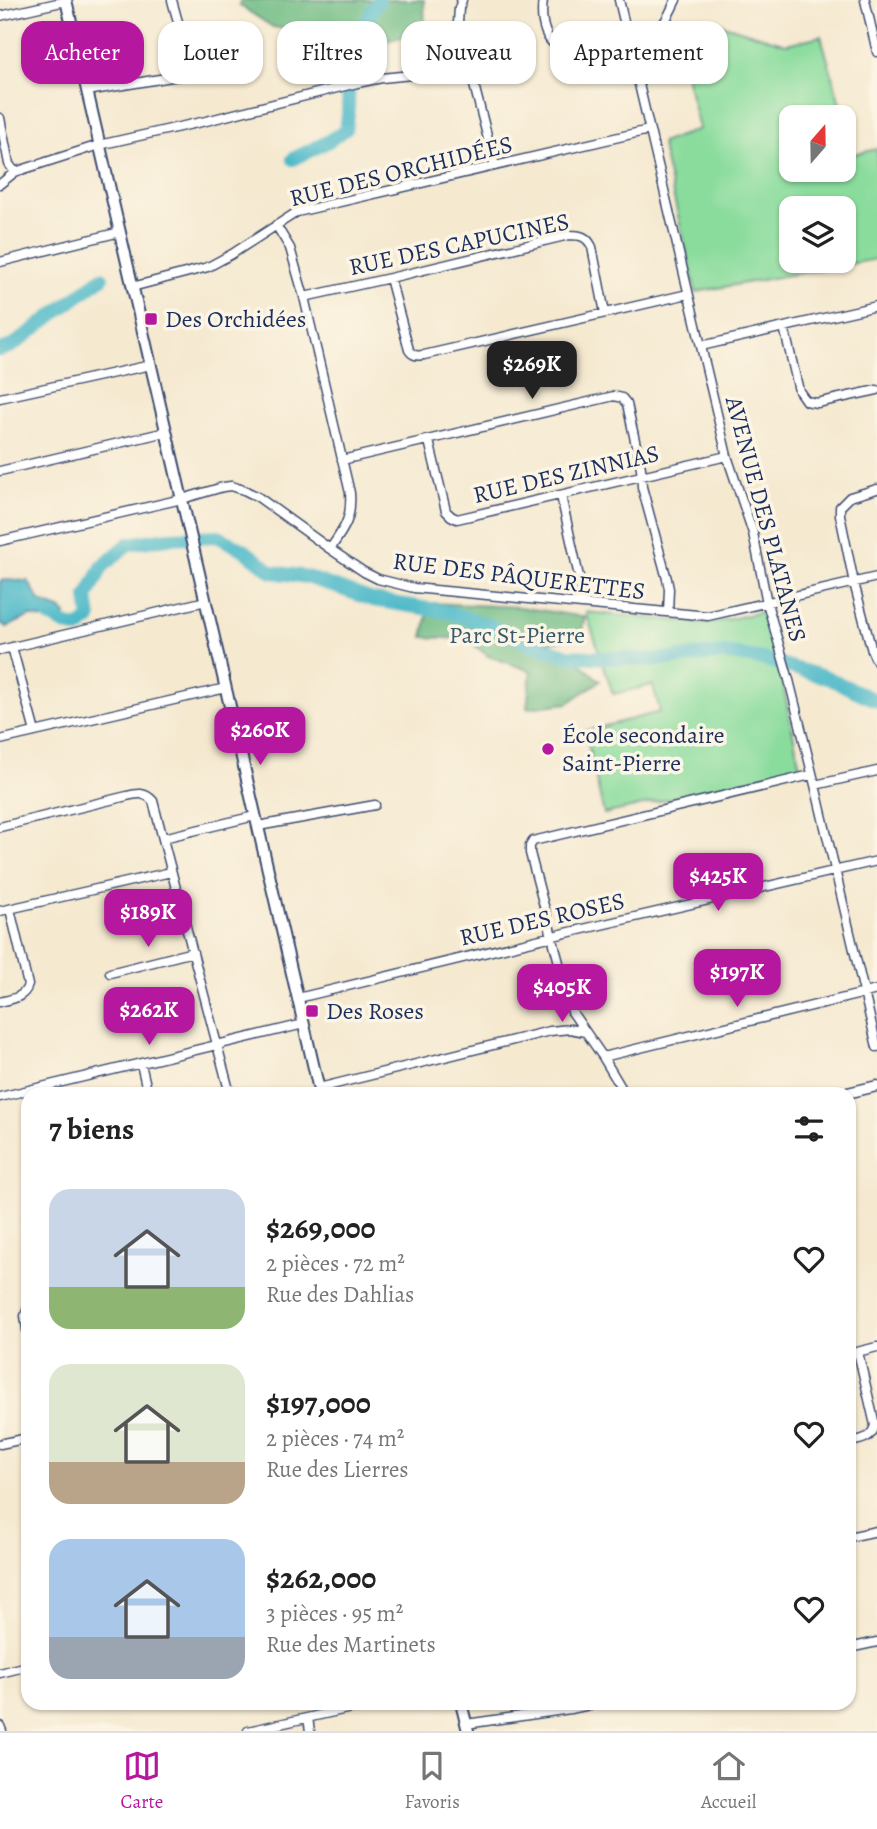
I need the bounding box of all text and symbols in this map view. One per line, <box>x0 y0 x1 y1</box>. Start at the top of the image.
chip: Acheter <box>21 21 144 84</box>
chip: Louer <box>158 21 263 84</box>
chip: Filtres <box>277 21 387 84</box>
chip: Nouveau <box>401 21 536 84</box>
chip: Appartement <box>550 21 728 84</box>
north arrow <box>779 105 856 182</box>
map controls <box>779 105 856 273</box>
street label: RUE DES ORCHIDÉES <box>286 128 516 214</box>
button: layers <box>779 196 856 273</box>
street label: RUE DES CAPUCINES <box>346 205 572 283</box>
place label: Des Orchidées <box>165 303 306 335</box>
marker: Des Orchidées <box>143 311 159 327</box>
pin: $269K <box>483 342 581 401</box>
text: $269K <box>503 348 561 379</box>
street label: AVENUE DES PLATANES <box>718 392 814 645</box>
street label: RUE DES ZINNIAS <box>470 437 662 511</box>
street label: RUE DES PÂQUERETTES <box>391 545 647 607</box>
park label: Parc St-Pierre <box>449 619 585 651</box>
pin: $260K <box>211 708 309 767</box>
text: $260K <box>230 714 290 745</box>
place label: École secondaire Saint-Pierre <box>562 719 725 779</box>
marker: École secondaire Saint-Pierre <box>540 741 556 757</box>
pin: $425K <box>669 853 767 913</box>
text: $425K <box>689 860 747 891</box>
street label: RUE DES ROSES <box>456 884 628 954</box>
pin: $189K <box>99 890 197 949</box>
text: $189K <box>120 896 176 927</box>
pin: $197K <box>688 950 786 1009</box>
text: $197K <box>710 956 764 987</box>
pin: $405K <box>513 964 611 1024</box>
text: $405K <box>533 971 591 1002</box>
pin: $262K <box>100 988 198 1047</box>
text: $262K <box>120 994 178 1025</box>
place label: Des Roses <box>326 995 424 1027</box>
marker: Des Roses <box>304 1003 320 1019</box>
text: 7 biens <box>49 1109 134 1149</box>
icon: filters <box>790 1110 828 1148</box>
text: $269,000 <box>266 1208 376 1248</box>
icon: home <box>105 1217 189 1301</box>
icon: heart <box>790 1240 828 1278</box>
text: 2 pièces · 72 m² <box>266 1248 405 1279</box>
text: Rue des Dahlias <box>266 1279 414 1310</box>
text: $197,000 <box>266 1383 371 1423</box>
icon: home <box>105 1392 189 1476</box>
icon: heart <box>790 1415 828 1453</box>
text: 2 pièces · 74 m² <box>266 1423 404 1454</box>
text: Rue des Lierres <box>266 1454 409 1485</box>
text: $262,000 <box>266 1558 376 1598</box>
icon: home <box>105 1567 189 1651</box>
icon: heart <box>790 1590 828 1628</box>
text: 3 pièces · 95 m² <box>266 1598 403 1629</box>
text: Rue des Martinets <box>266 1629 436 1660</box>
tab: Carte <box>121 1747 163 1815</box>
tab: Favoris <box>405 1747 460 1815</box>
tab: Accueil <box>701 1747 756 1815</box>

